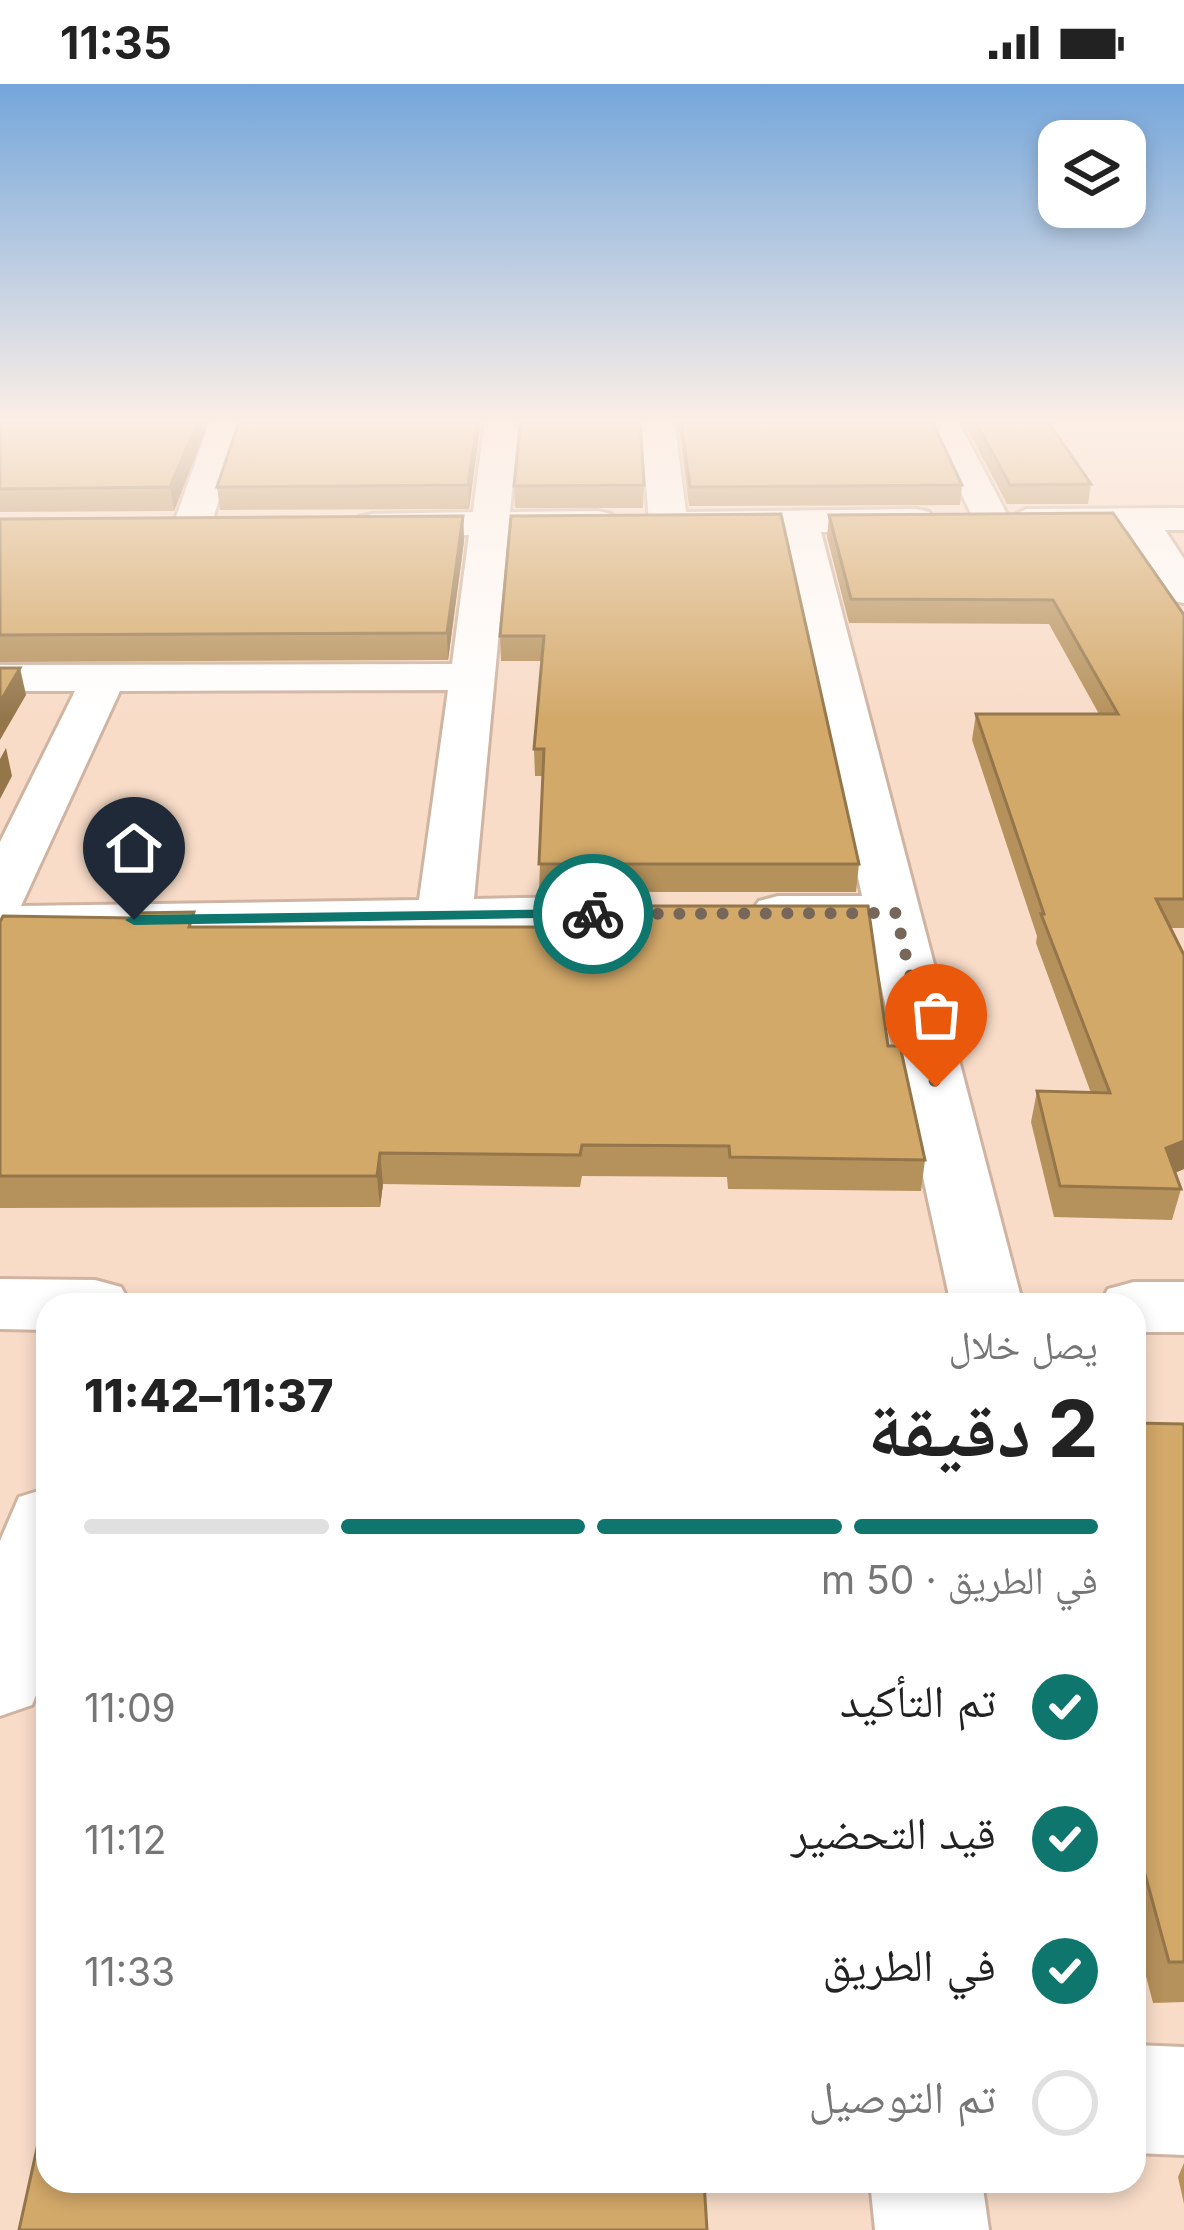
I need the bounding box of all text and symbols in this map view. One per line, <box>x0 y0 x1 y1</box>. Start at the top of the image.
text: 11:35 <box>60 15 172 70</box>
map controls <box>1038 120 1146 228</box>
button: layers <box>1038 120 1146 228</box>
pin <box>83 797 185 920</box>
icon: home <box>101 815 167 881</box>
courier <box>533 854 653 974</box>
icon: bike <box>560 881 626 947</box>
pin <box>885 964 987 1087</box>
icon: bag <box>903 982 969 1048</box>
text: يصل خلال <box>948 1321 1098 1368</box>
text: 11:37–11:42 <box>84 1368 333 1423</box>
text: 2 دقيقة <box>867 1381 1098 1476</box>
text: في الطريق · 50 m <box>821 1556 1098 1603</box>
text: تم التأكيد <box>840 1673 996 1728</box>
icon: check <box>1032 1674 1098 1740</box>
text: 11:09 <box>84 1684 176 1731</box>
text: قيد التحضير <box>791 1805 996 1860</box>
icon: check <box>1032 1806 1098 1872</box>
text: 11:12 <box>84 1816 167 1863</box>
text: في الطريق <box>822 1937 996 1992</box>
icon: check <box>1032 1938 1098 2004</box>
text: 11:33 <box>84 1948 175 1995</box>
text: تم التوصيل <box>808 2069 996 2124</box>

